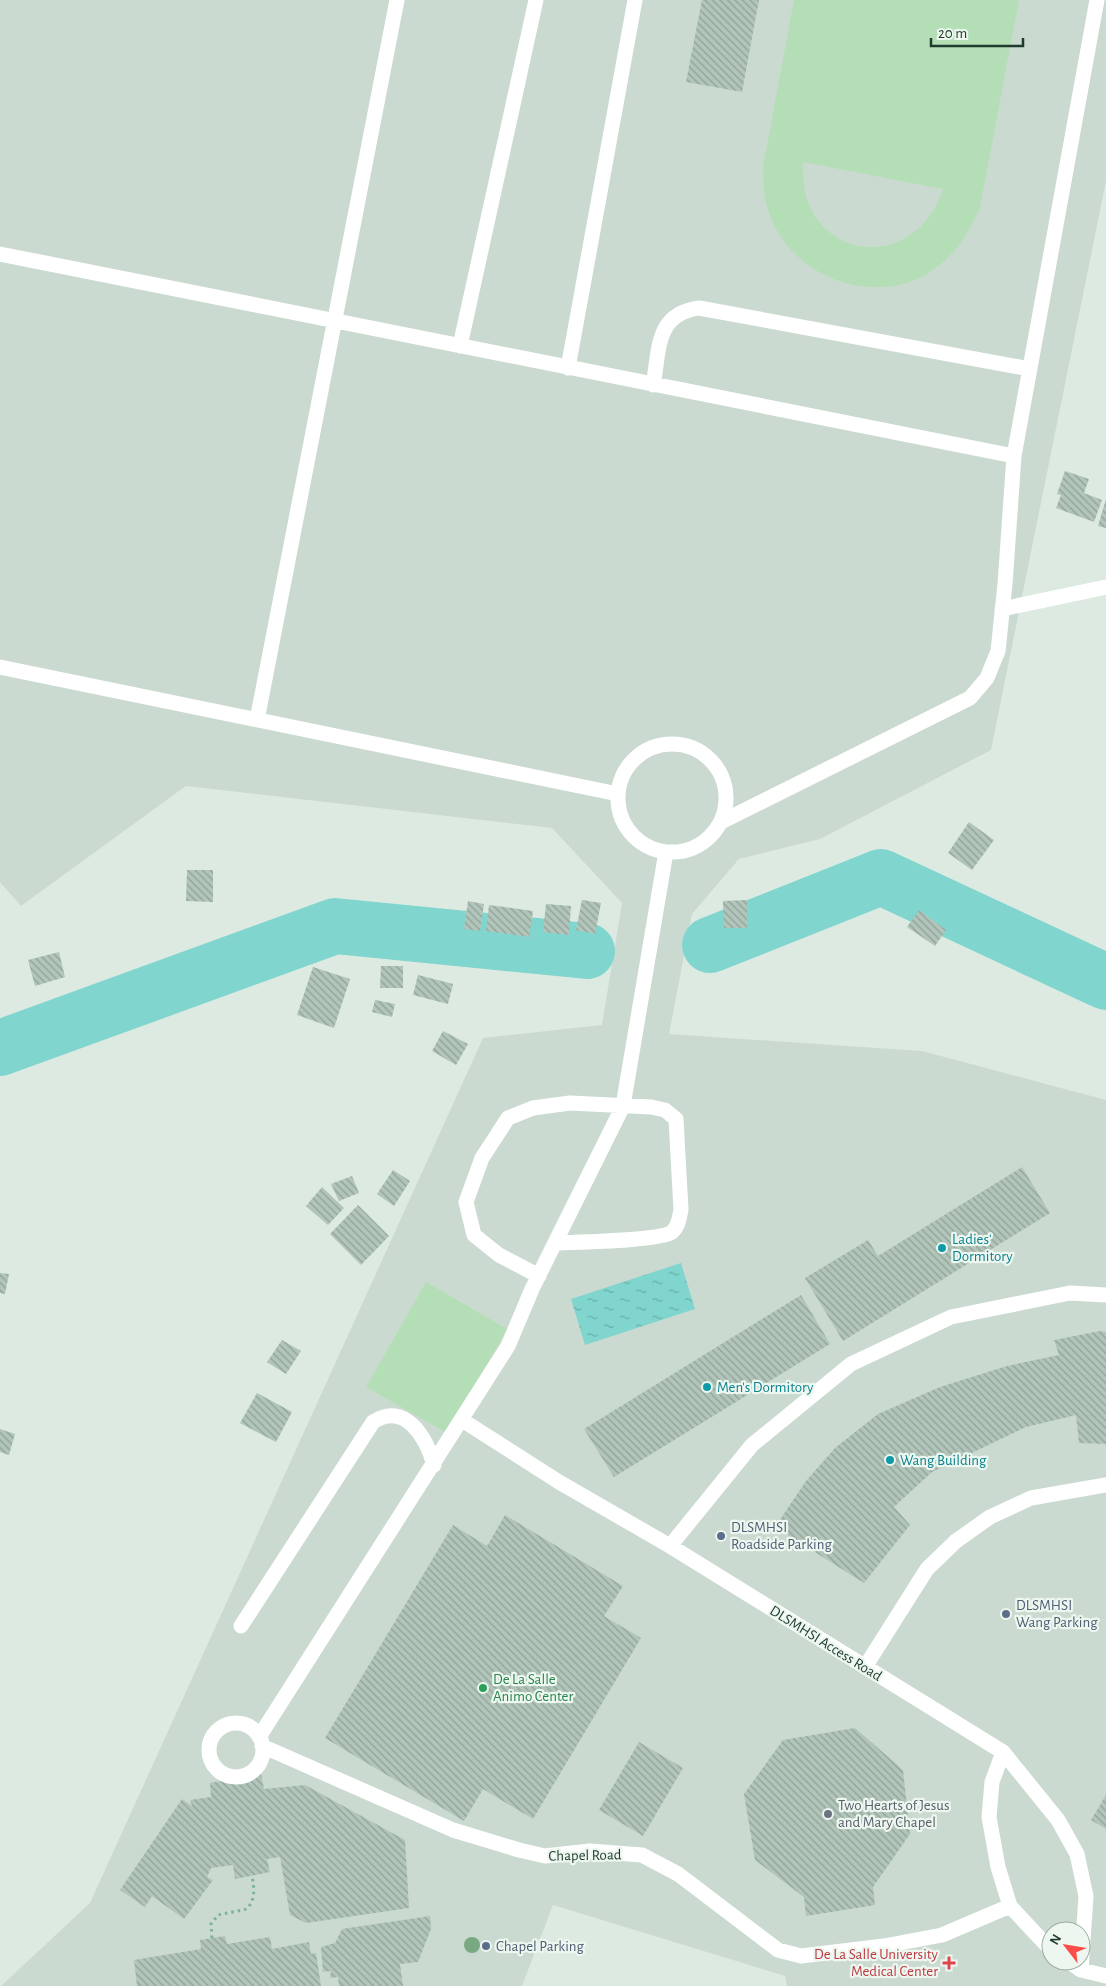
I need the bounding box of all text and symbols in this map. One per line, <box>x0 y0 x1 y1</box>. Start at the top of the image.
scale bar <box>931 15 1024 47</box>
text: 20 m <box>938 26 967 41</box>
place label: Ladies' Dormitory <box>952 1232 1013 1264</box>
marker: Ladies' Dormitory <box>936 1242 948 1254</box>
place label: Men's Dormitory <box>717 1380 814 1395</box>
marker: Men's Dormitory <box>701 1381 713 1393</box>
place label: Wang Building <box>900 1453 987 1468</box>
marker: Wang Building <box>884 1454 896 1466</box>
place label: DLSMHSI Roadside Parking <box>731 1520 832 1552</box>
marker: DLSMHSI Roadside Parking <box>715 1530 727 1542</box>
place label: DLSMHSI Wang Parking <box>1016 1598 1098 1630</box>
street label: DLSMHSI Access Road <box>767 1603 885 1684</box>
marker: DLSMHSI Wang Parking <box>1000 1608 1012 1620</box>
place label: De La Salle Animo Center <box>493 1672 573 1704</box>
marker: De La Salle Animo Center <box>477 1682 489 1694</box>
place label: Two Hearts of Jesus and Mary Chapel <box>838 1798 950 1830</box>
marker: Two Hearts of Jesus and Mary Chapel <box>822 1808 834 1820</box>
street label: Chapel Road <box>548 1847 622 1864</box>
north arrow <box>1041 1921 1091 1971</box>
text: N <box>1047 1932 1064 1948</box>
place label: Chapel Parking <box>496 1939 585 1954</box>
marker: Chapel Parking <box>480 1940 492 1952</box>
place label: De La Salle University Medical Center <box>814 1947 939 1979</box>
marker: De La Salle University Medical Center <box>942 1956 956 1970</box>

